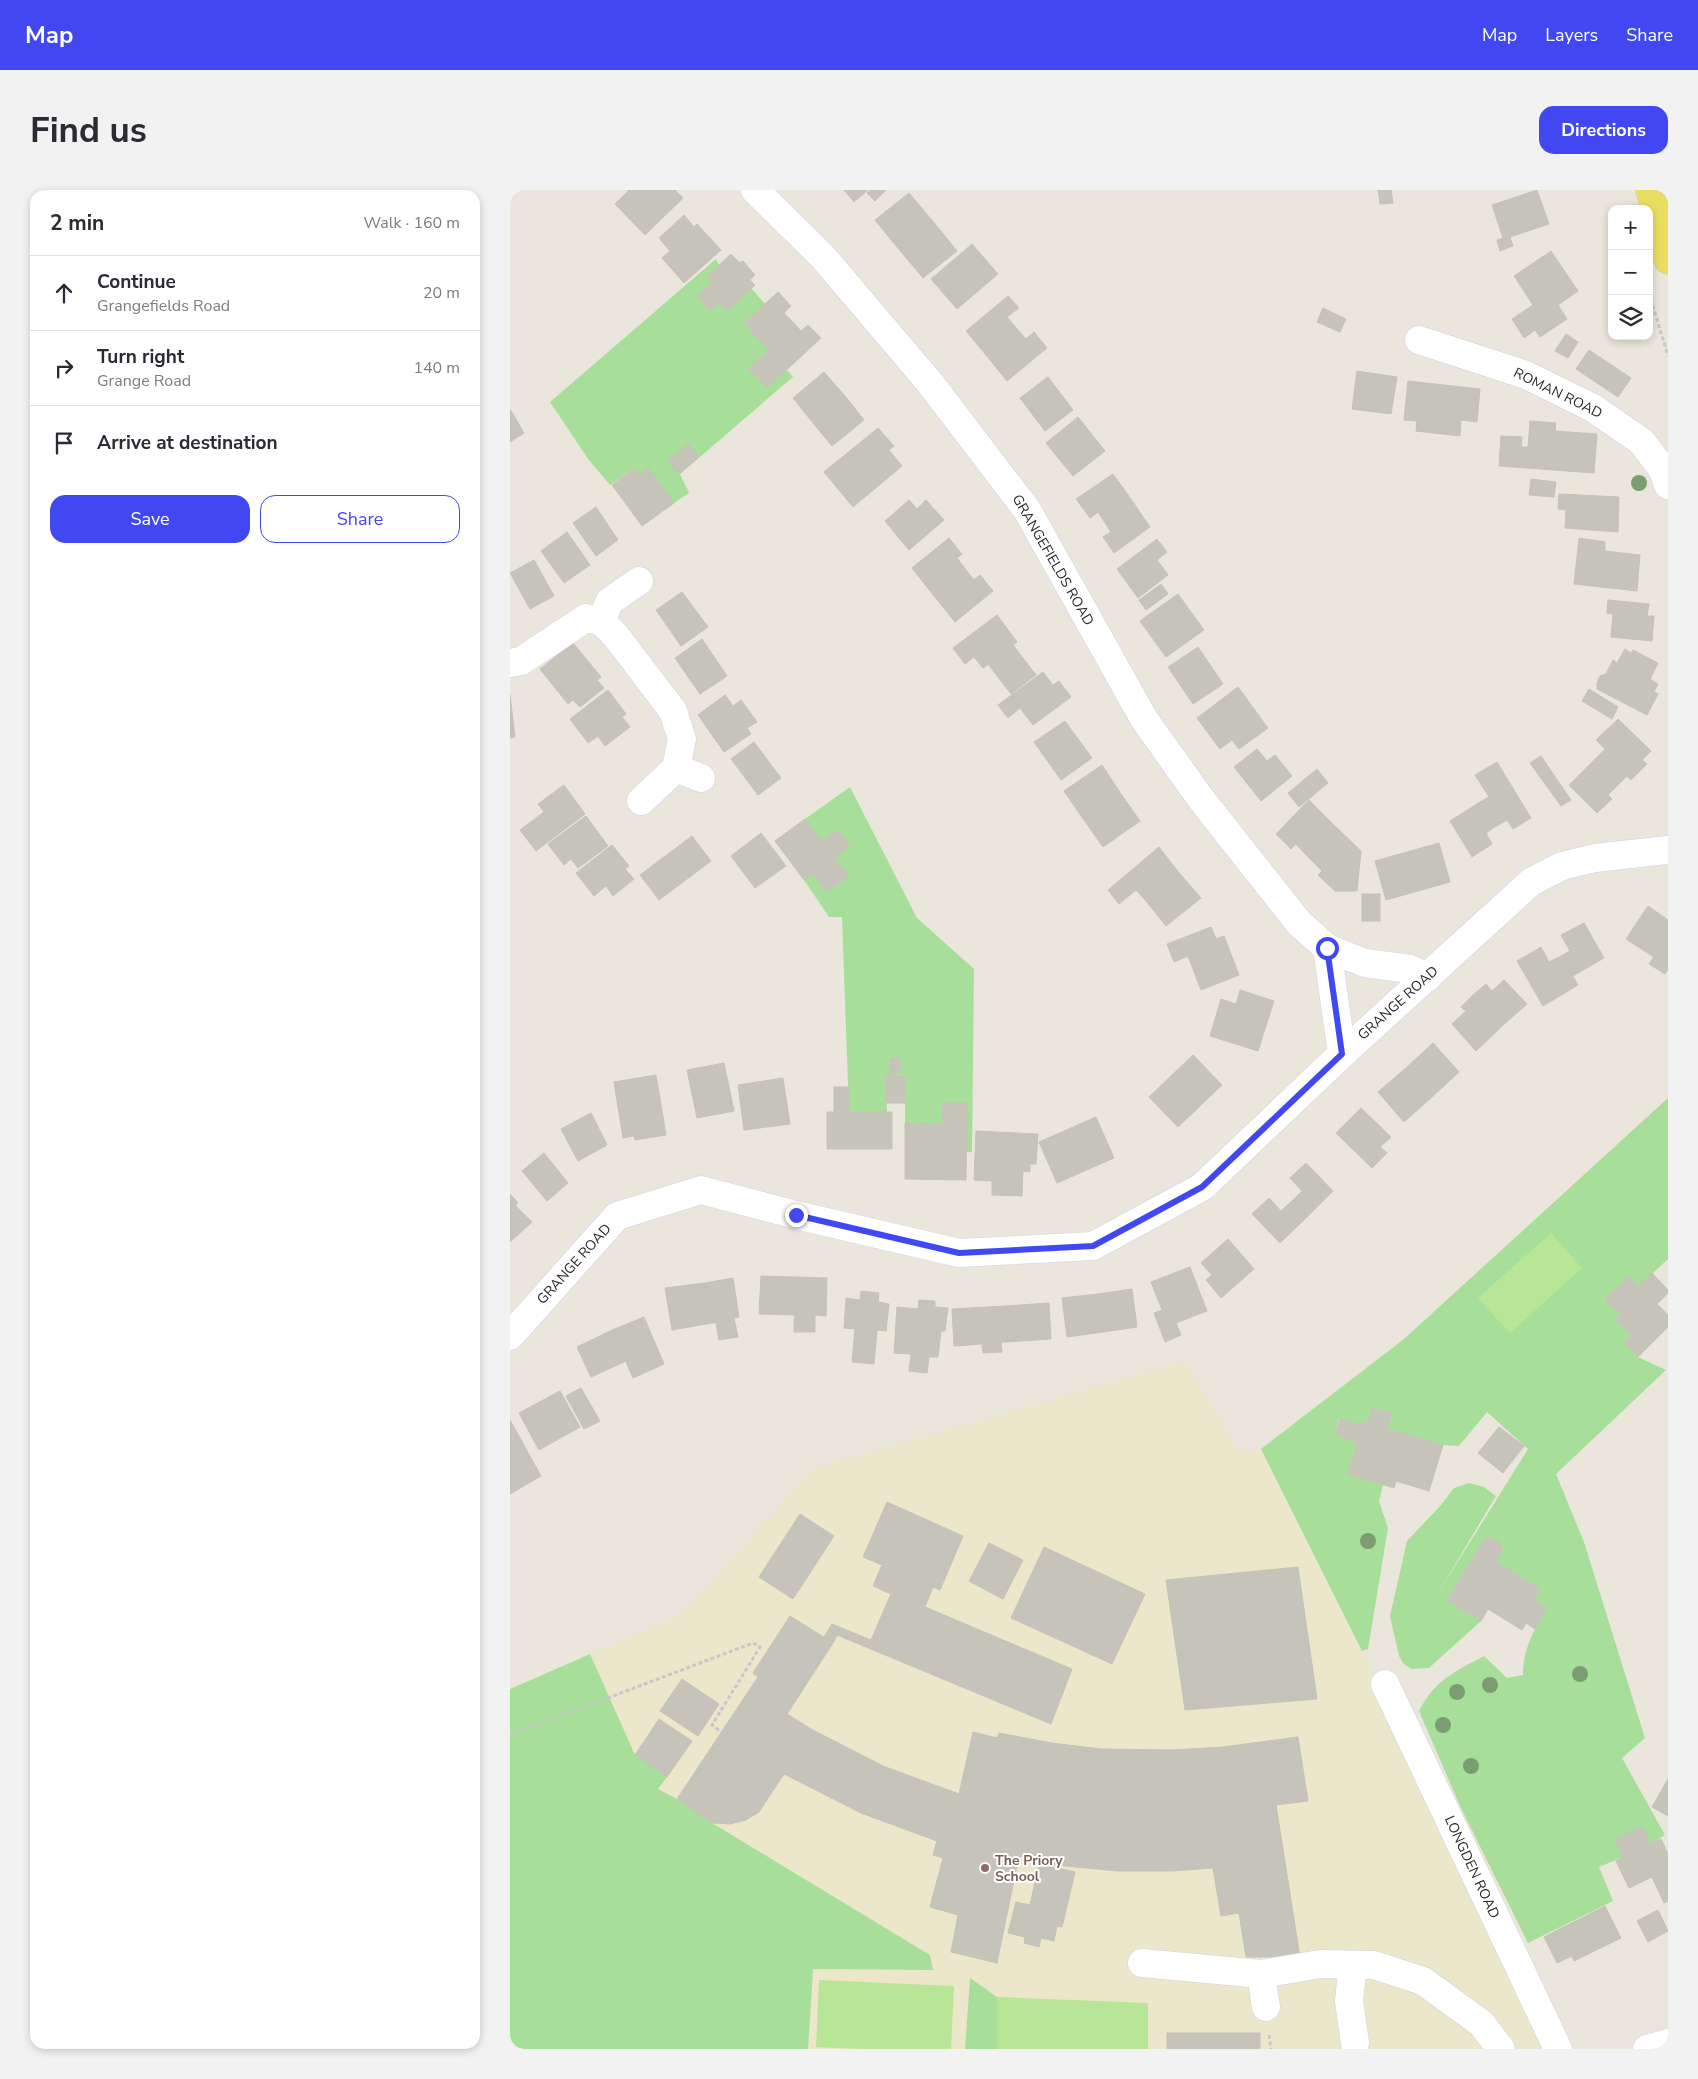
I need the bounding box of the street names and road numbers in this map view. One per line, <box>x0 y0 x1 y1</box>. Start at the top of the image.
street label: ROMAN ROAD <box>1510 363 1606 423</box>
street label: GRANGEFIELDS ROAD <box>1008 491 1098 629</box>
street label: GRANGE ROAD <box>1354 962 1442 1044</box>
street label: GRANGE ROAD <box>533 1220 615 1308</box>
street label: LONGDEN ROAD <box>1440 1813 1504 1921</box>

